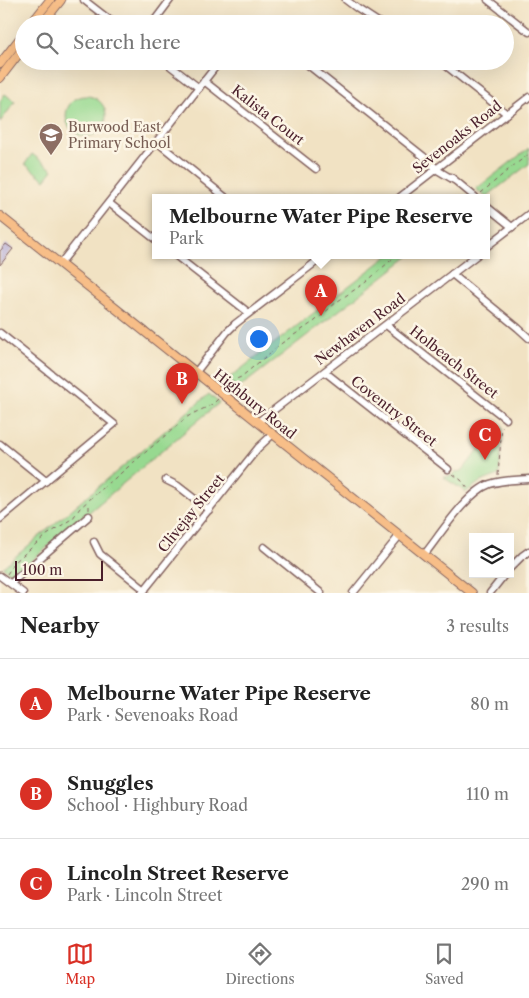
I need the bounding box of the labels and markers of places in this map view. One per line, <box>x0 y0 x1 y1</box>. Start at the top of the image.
place label: Burwood East Primary School <box>68 118 171 152</box>
school or university icon: Burwood East Primary School <box>38 122 64 156</box>
pin: A <box>305 275 337 316</box>
pin: B <box>166 363 198 404</box>
pin: C <box>469 419 501 460</box>

